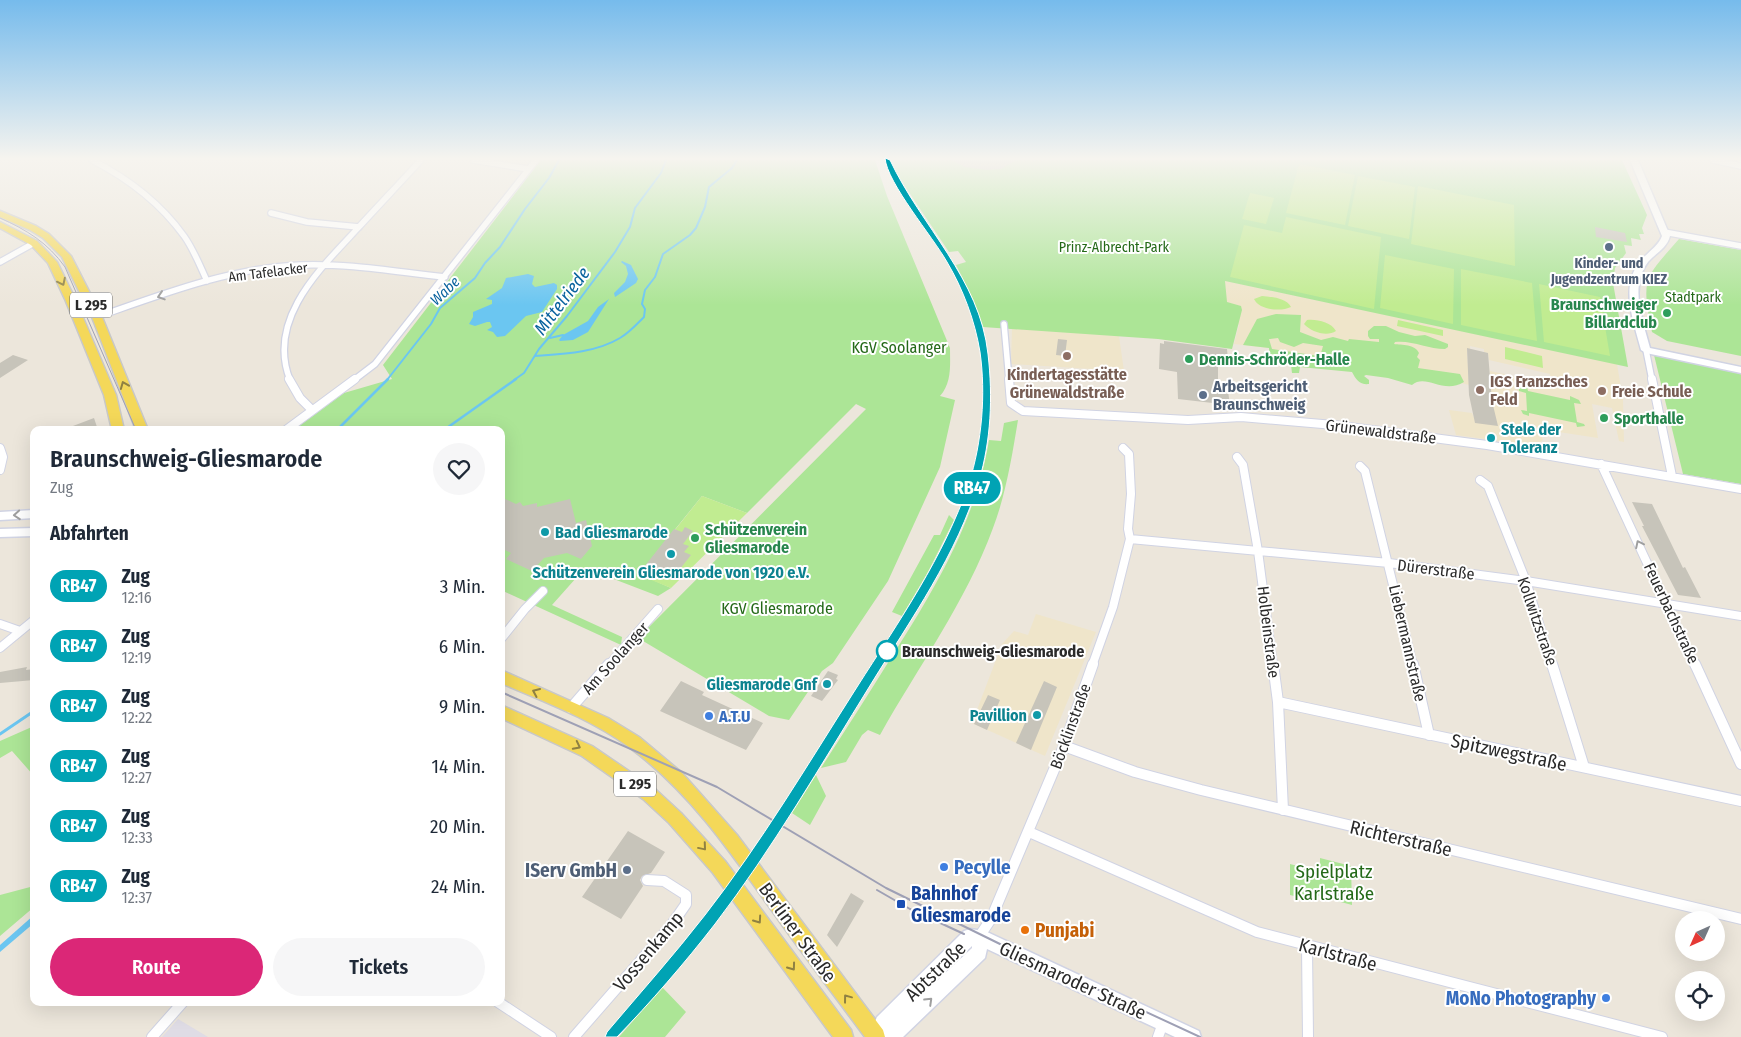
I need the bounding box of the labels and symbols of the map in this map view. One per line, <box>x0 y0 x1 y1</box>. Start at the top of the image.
park label: Prinz-Albrecht-Park <box>1059 239 1170 256</box>
marker: Kinder- und Jugendzentrum KIEZ <box>1603 241 1615 253</box>
place label: Kinder- und Jugendzentrum KIEZ <box>1550 255 1667 288</box>
street label: Am Tafelacker <box>227 259 309 286</box>
water label: Mittelriede <box>529 262 595 339</box>
water label: Wabe <box>427 273 463 309</box>
one-way arrow <box>56 277 66 286</box>
park label: Stadtpark <box>1665 289 1721 306</box>
one-way arrow <box>157 290 165 300</box>
road number: L 295 <box>70 292 112 318</box>
place label: Braunschweiger Billardclub <box>1551 295 1657 332</box>
marker: Braunschweiger Billardclub <box>1661 307 1673 319</box>
park label: KGV Soolanger <box>851 338 947 357</box>
marker: Kindertagesstätte Grünewaldstraße <box>1061 350 1073 362</box>
place label: Dennis-Schröder-Halle <box>1199 350 1350 369</box>
marker: Dennis-Schröder-Halle <box>1183 353 1195 365</box>
place label: Kindertagesstätte Grünewaldstraße <box>1007 365 1127 402</box>
place label: IGS Franzsches Feld <box>1490 372 1588 409</box>
place label: Arbeitsgericht Braunschweig <box>1212 377 1308 414</box>
one-way arrow <box>120 381 130 390</box>
place label: Freie Schule <box>1612 382 1692 401</box>
marker: IGS Franzsches Feld <box>1474 384 1486 396</box>
marker: Freie Schule <box>1596 385 1608 397</box>
marker: Arbeitsgericht Braunschweig <box>1197 389 1209 401</box>
place label: Sporthalle <box>1614 409 1684 428</box>
marker: Sporthalle <box>1598 412 1610 424</box>
street label: Grünewaldstraße <box>1324 415 1438 448</box>
place label: Stele der Toleranz <box>1501 420 1561 457</box>
marker: Stele der Toleranz <box>1485 432 1497 444</box>
line badge: RB47 <box>937 472 1007 504</box>
one-way arrow <box>13 509 21 520</box>
place label: Schützenverein Gliesmarode <box>705 520 807 557</box>
place label: Bad Gliesmarode <box>555 523 668 542</box>
marker: Bad Gliesmarode <box>539 526 551 538</box>
marker: Schützenverein Gliesmarode <box>689 532 701 544</box>
one-way arrow <box>1635 540 1645 549</box>
marker: Schützenverein Gliesmarode von 1920 e.V. <box>665 548 677 560</box>
street label: Dürerstraße <box>1396 555 1476 584</box>
street label: Feuerbachstraße <box>1640 560 1703 667</box>
place label: Schützenverein Gliesmarode von 1920 e.V. <box>533 563 810 582</box>
street label: Kollwitzstraße <box>1513 574 1562 668</box>
street label: Liebermannstraße <box>1385 583 1430 704</box>
street label: Holbeinstraße <box>1253 585 1284 679</box>
park label: KGV Gliesmarode <box>721 599 833 618</box>
street label: Am Soolanger <box>578 618 653 698</box>
marker: Braunschweig-Gliesmarode <box>876 640 898 662</box>
place label: Braunschweig-Gliesmarode <box>902 642 1084 661</box>
place label: Gliesmarode Gnf <box>707 675 819 694</box>
marker: Gliesmarode Gnf <box>821 678 833 690</box>
street label: Böcklinstraße <box>1046 681 1095 772</box>
one-way arrow <box>532 688 541 698</box>
place label: Pavillion <box>970 706 1027 725</box>
place label: A.T.U <box>718 707 750 726</box>
marker: Pavillion <box>1031 709 1043 721</box>
marker: A.T.U <box>703 710 715 722</box>
street label: Spitzwegstraße <box>1449 729 1569 776</box>
one-way arrow <box>572 739 581 750</box>
road number: L 295 <box>614 772 656 796</box>
street label: Richterstraße <box>1348 816 1454 861</box>
one-way arrow <box>697 841 706 850</box>
place label: Pecylle <box>954 856 1011 879</box>
place label: IServ GmbH <box>525 859 617 882</box>
park label: Spielplatz Karlstraße <box>1294 860 1374 905</box>
marker: Pecylle <box>938 861 950 873</box>
marker: IServ GmbH <box>621 864 633 876</box>
street label: Berliner Straße <box>754 878 841 986</box>
place label: Bahnhof Gliesmarode <box>911 882 1011 927</box>
marker: Bahnhof Gliesmarode <box>895 898 907 910</box>
street label: Vossenkamp <box>608 907 688 996</box>
north arrow <box>1675 911 1725 961</box>
one-way arrow <box>752 914 761 924</box>
place label: Punjabi <box>1035 919 1094 942</box>
marker: Punjabi <box>1019 924 1031 936</box>
street label: Karlstraße <box>1296 933 1380 976</box>
street label: Gliesmaroder Straße <box>996 936 1150 1025</box>
street label: Abtstraße <box>900 937 971 1006</box>
one-way arrow <box>786 961 795 971</box>
place label: MoNo Photography <box>1446 987 1597 1010</box>
marker: MoNo Photography <box>1600 992 1612 1004</box>
one-way arrow <box>844 995 852 1004</box>
one-way arrow <box>924 998 933 1007</box>

